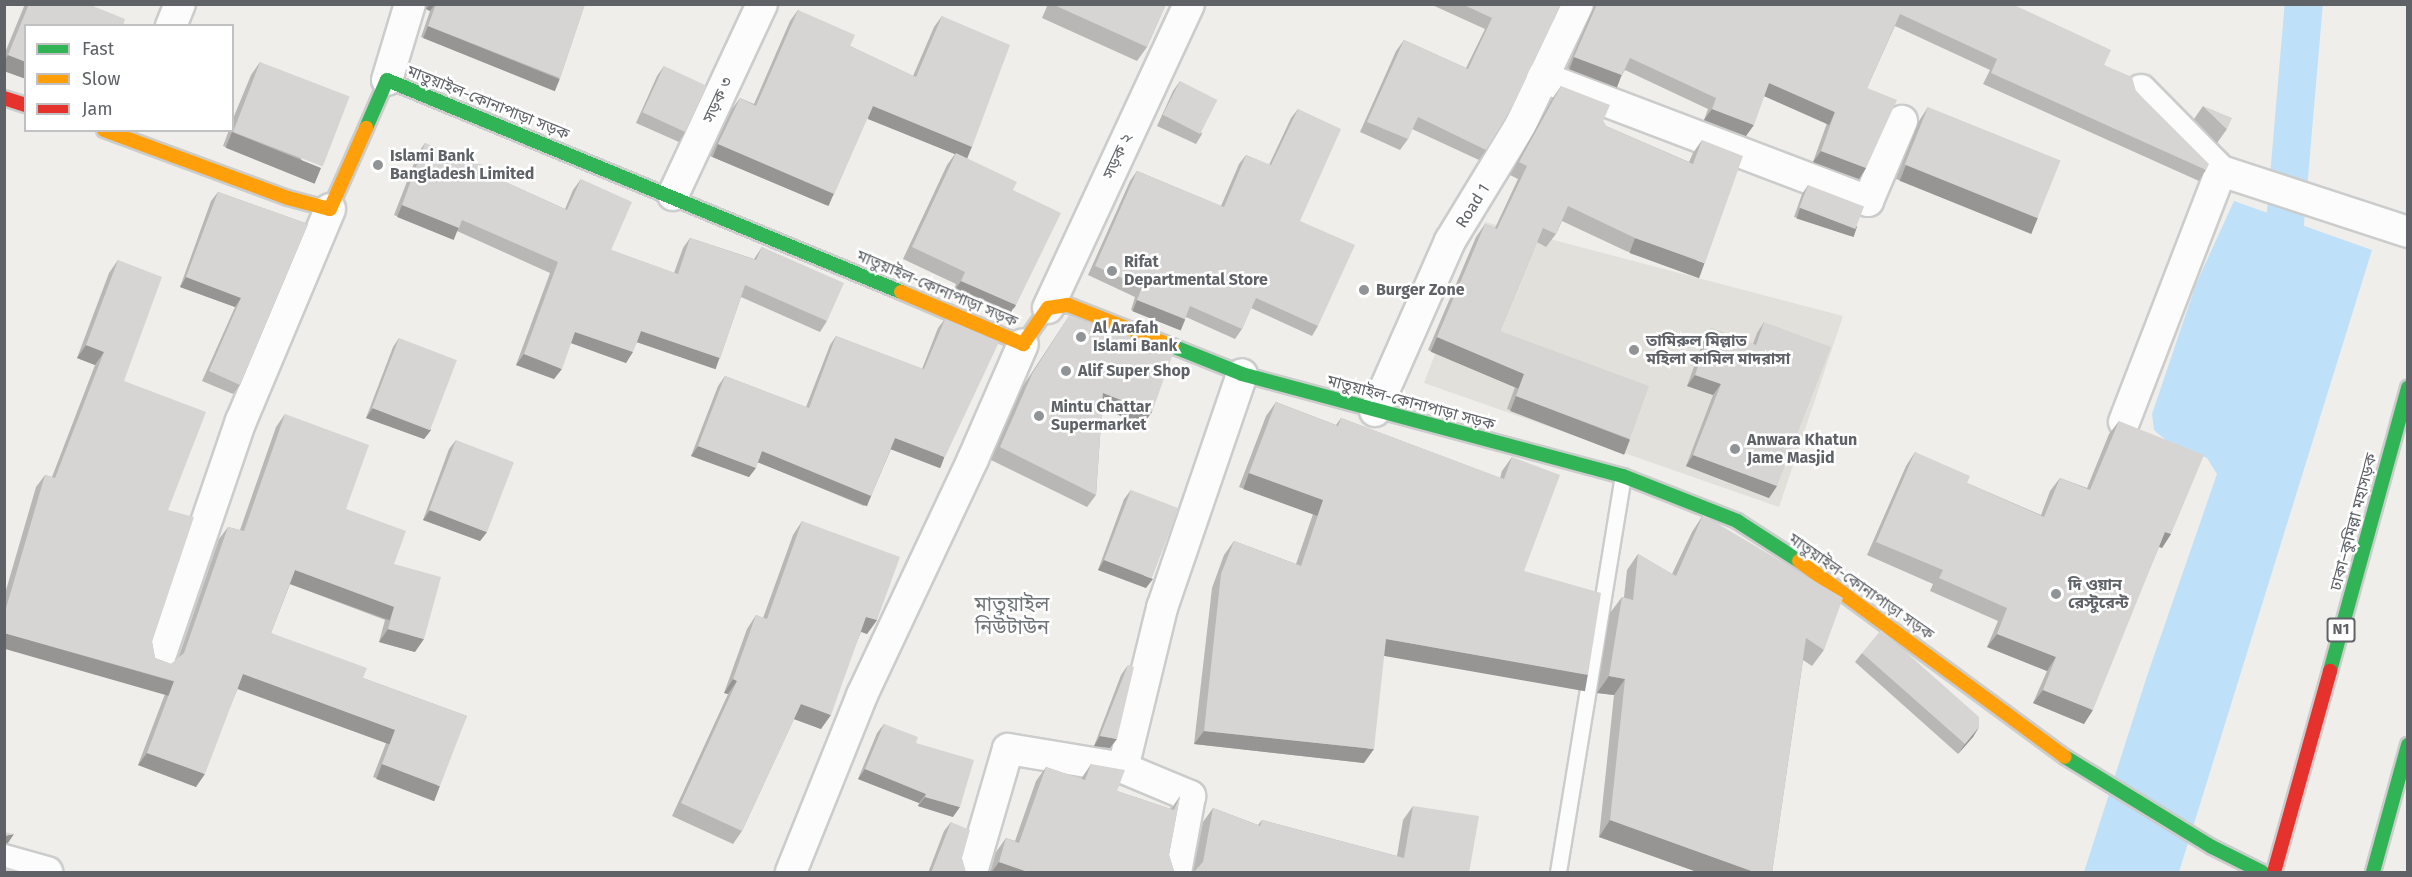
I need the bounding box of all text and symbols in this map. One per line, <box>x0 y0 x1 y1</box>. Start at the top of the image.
legend <box>24 24 234 132</box>
text: Fast <box>82 38 114 60</box>
street label: মাতুয়াইল-কোনাপাড়া সড়ক <box>404 62 572 144</box>
text: Slow <box>82 68 120 90</box>
street label: সড়ক ৩ <box>699 74 737 126</box>
text: Jam <box>82 98 113 120</box>
street label: সড়ক ২ <box>1099 130 1137 182</box>
place label: Islami Bank Bangladesh Limited <box>390 146 534 184</box>
marker: Islami Bank Bangladesh Limited <box>371 158 385 172</box>
street label: Road 1 <box>1452 181 1494 231</box>
street label: মাতুয়াইল-কোনাপাড়া সড়ক <box>854 246 1020 332</box>
place label: Rifat Departmental Store <box>1124 252 1268 290</box>
marker: Rifat Departmental Store <box>1105 264 1119 278</box>
place label: Burger Zone <box>1376 280 1465 300</box>
marker: Burger Zone <box>1357 283 1371 297</box>
place label: Al Arafah Islami Bank <box>1093 318 1177 356</box>
marker: Al Arafah Islami Bank <box>1074 330 1088 344</box>
place label: তামিরুল মিল্লাত মহিলা কামিল মাদরাসা <box>1646 331 1790 369</box>
marker: তামিরুল মিল্লাত মহিলা কামিল মাদরাসা <box>1627 343 1641 357</box>
place label: Alif Super Shop <box>1078 361 1190 381</box>
marker: Alif Super Shop <box>1059 364 1073 378</box>
street label: মাতুয়াইল-কোনাপাড়া সড়ক <box>1325 371 1497 435</box>
place label: Mintu Chattar Supermarket <box>1051 397 1151 435</box>
marker: Mintu Chattar Supermarket <box>1032 409 1046 423</box>
place label: Anwara Khatun Jame Masjid <box>1747 430 1857 468</box>
marker: Anwara Khatun Jame Masjid <box>1728 442 1742 456</box>
street label: ঢাকা–কুমিল্লা মহাসড়ক <box>2326 451 2382 593</box>
street label: মাতুয়াইল-কোনাপাড়া সড়ক <box>1785 530 1937 644</box>
place label: দি ওয়ান রেস্টুরেন্ট <box>2068 575 2129 613</box>
marker: দি ওয়ান রেস্টুরেন্ট <box>2049 587 2063 601</box>
district label: মাতুয়াইল নিউটাউন <box>975 593 1049 640</box>
road number: N1 <box>2326 618 2356 642</box>

